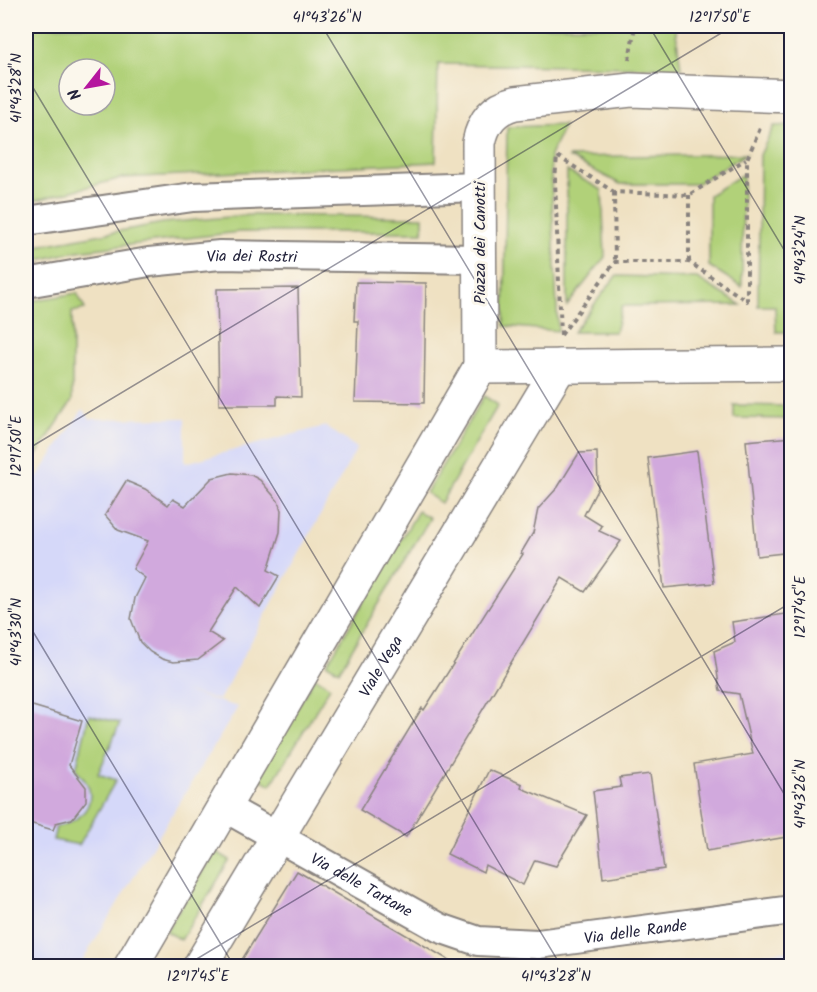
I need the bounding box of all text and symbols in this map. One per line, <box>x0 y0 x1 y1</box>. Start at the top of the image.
text: 41°43'26"N <box>292 6 362 30</box>
text: 12°17'50"E <box>689 6 752 30</box>
text: 41°43'28"N <box>5 53 29 123</box>
north arrow <box>57 57 117 117</box>
text: N <box>62 83 89 105</box>
street label: Piazza dei Canotti <box>468 181 493 304</box>
text: 41°43'24"N <box>789 215 813 285</box>
street label: Via dei Rostri <box>206 244 298 270</box>
text: 12°17'50"E <box>5 414 29 477</box>
text: 12°17'45"E <box>789 575 813 638</box>
text: 41°43'30"N <box>5 598 29 666</box>
street label: Viale Vega <box>353 631 410 702</box>
text: 41°43'26"N <box>789 759 813 829</box>
street label: Via delle Tartane <box>305 847 417 924</box>
street label: Via delle Rande <box>583 913 688 952</box>
text: 12°17'45"E <box>167 965 230 989</box>
text: 41°43'28"N <box>521 965 591 989</box>

